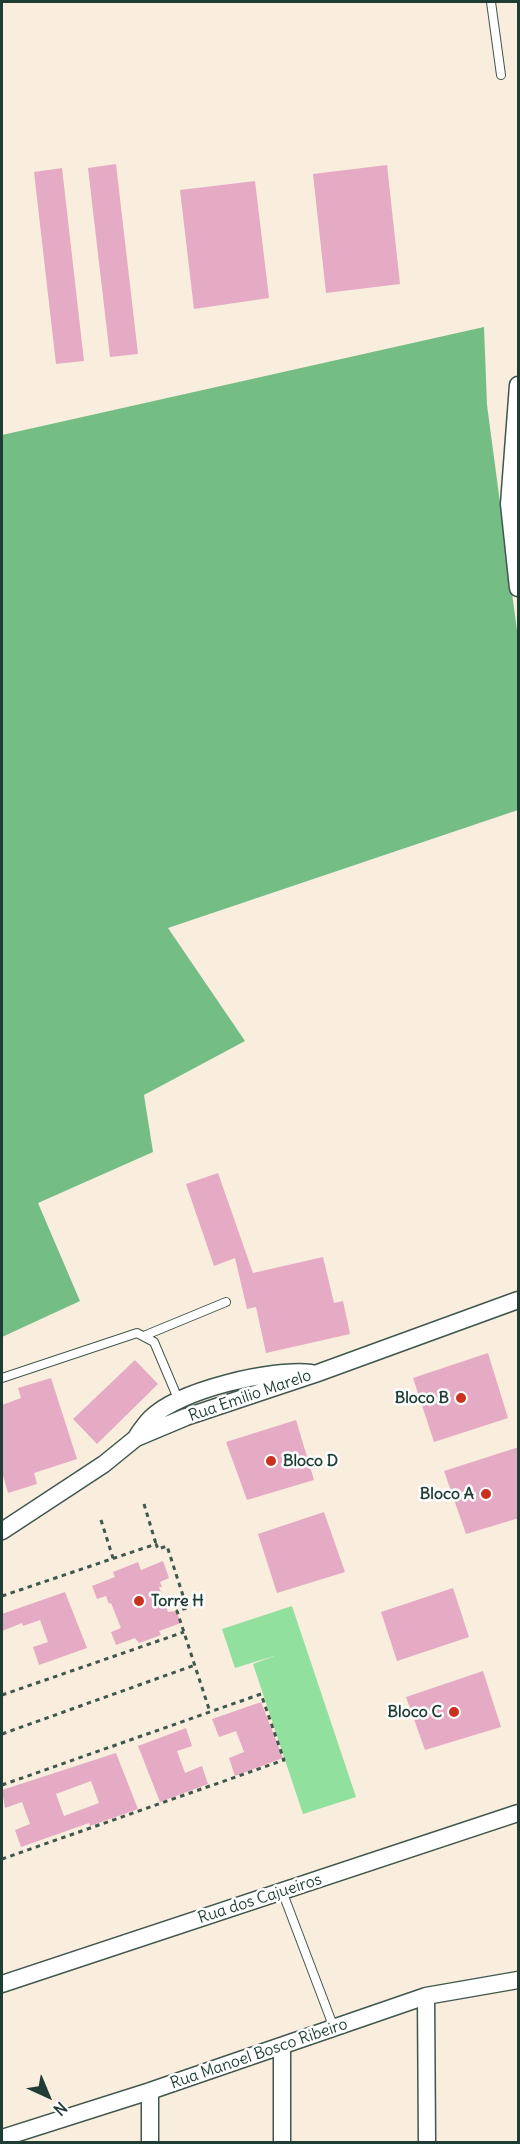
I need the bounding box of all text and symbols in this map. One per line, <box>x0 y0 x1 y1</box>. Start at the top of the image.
street label: Rua Emilio Marelo <box>186 1366 314 1426</box>
place label: Bloco B <box>395 1388 449 1408</box>
marker: Bloco B <box>454 1391 468 1405</box>
place label: Bloco D <box>283 1451 338 1471</box>
marker: Bloco D <box>264 1454 278 1468</box>
place label: Bloco A <box>420 1484 474 1504</box>
marker: Bloco A <box>479 1487 493 1501</box>
place label: Torre H <box>151 1591 204 1611</box>
marker: Torre H <box>132 1594 146 1608</box>
place label: Bloco C <box>388 1702 442 1722</box>
marker: Bloco C <box>447 1705 461 1719</box>
street label: Rua dos Cajueiros <box>196 1870 324 1928</box>
street label: Rua Manoel Bosco Ribeiro <box>168 2015 350 2093</box>
north arrow <box>18 2066 78 2126</box>
text: N <box>50 2098 71 2120</box>

